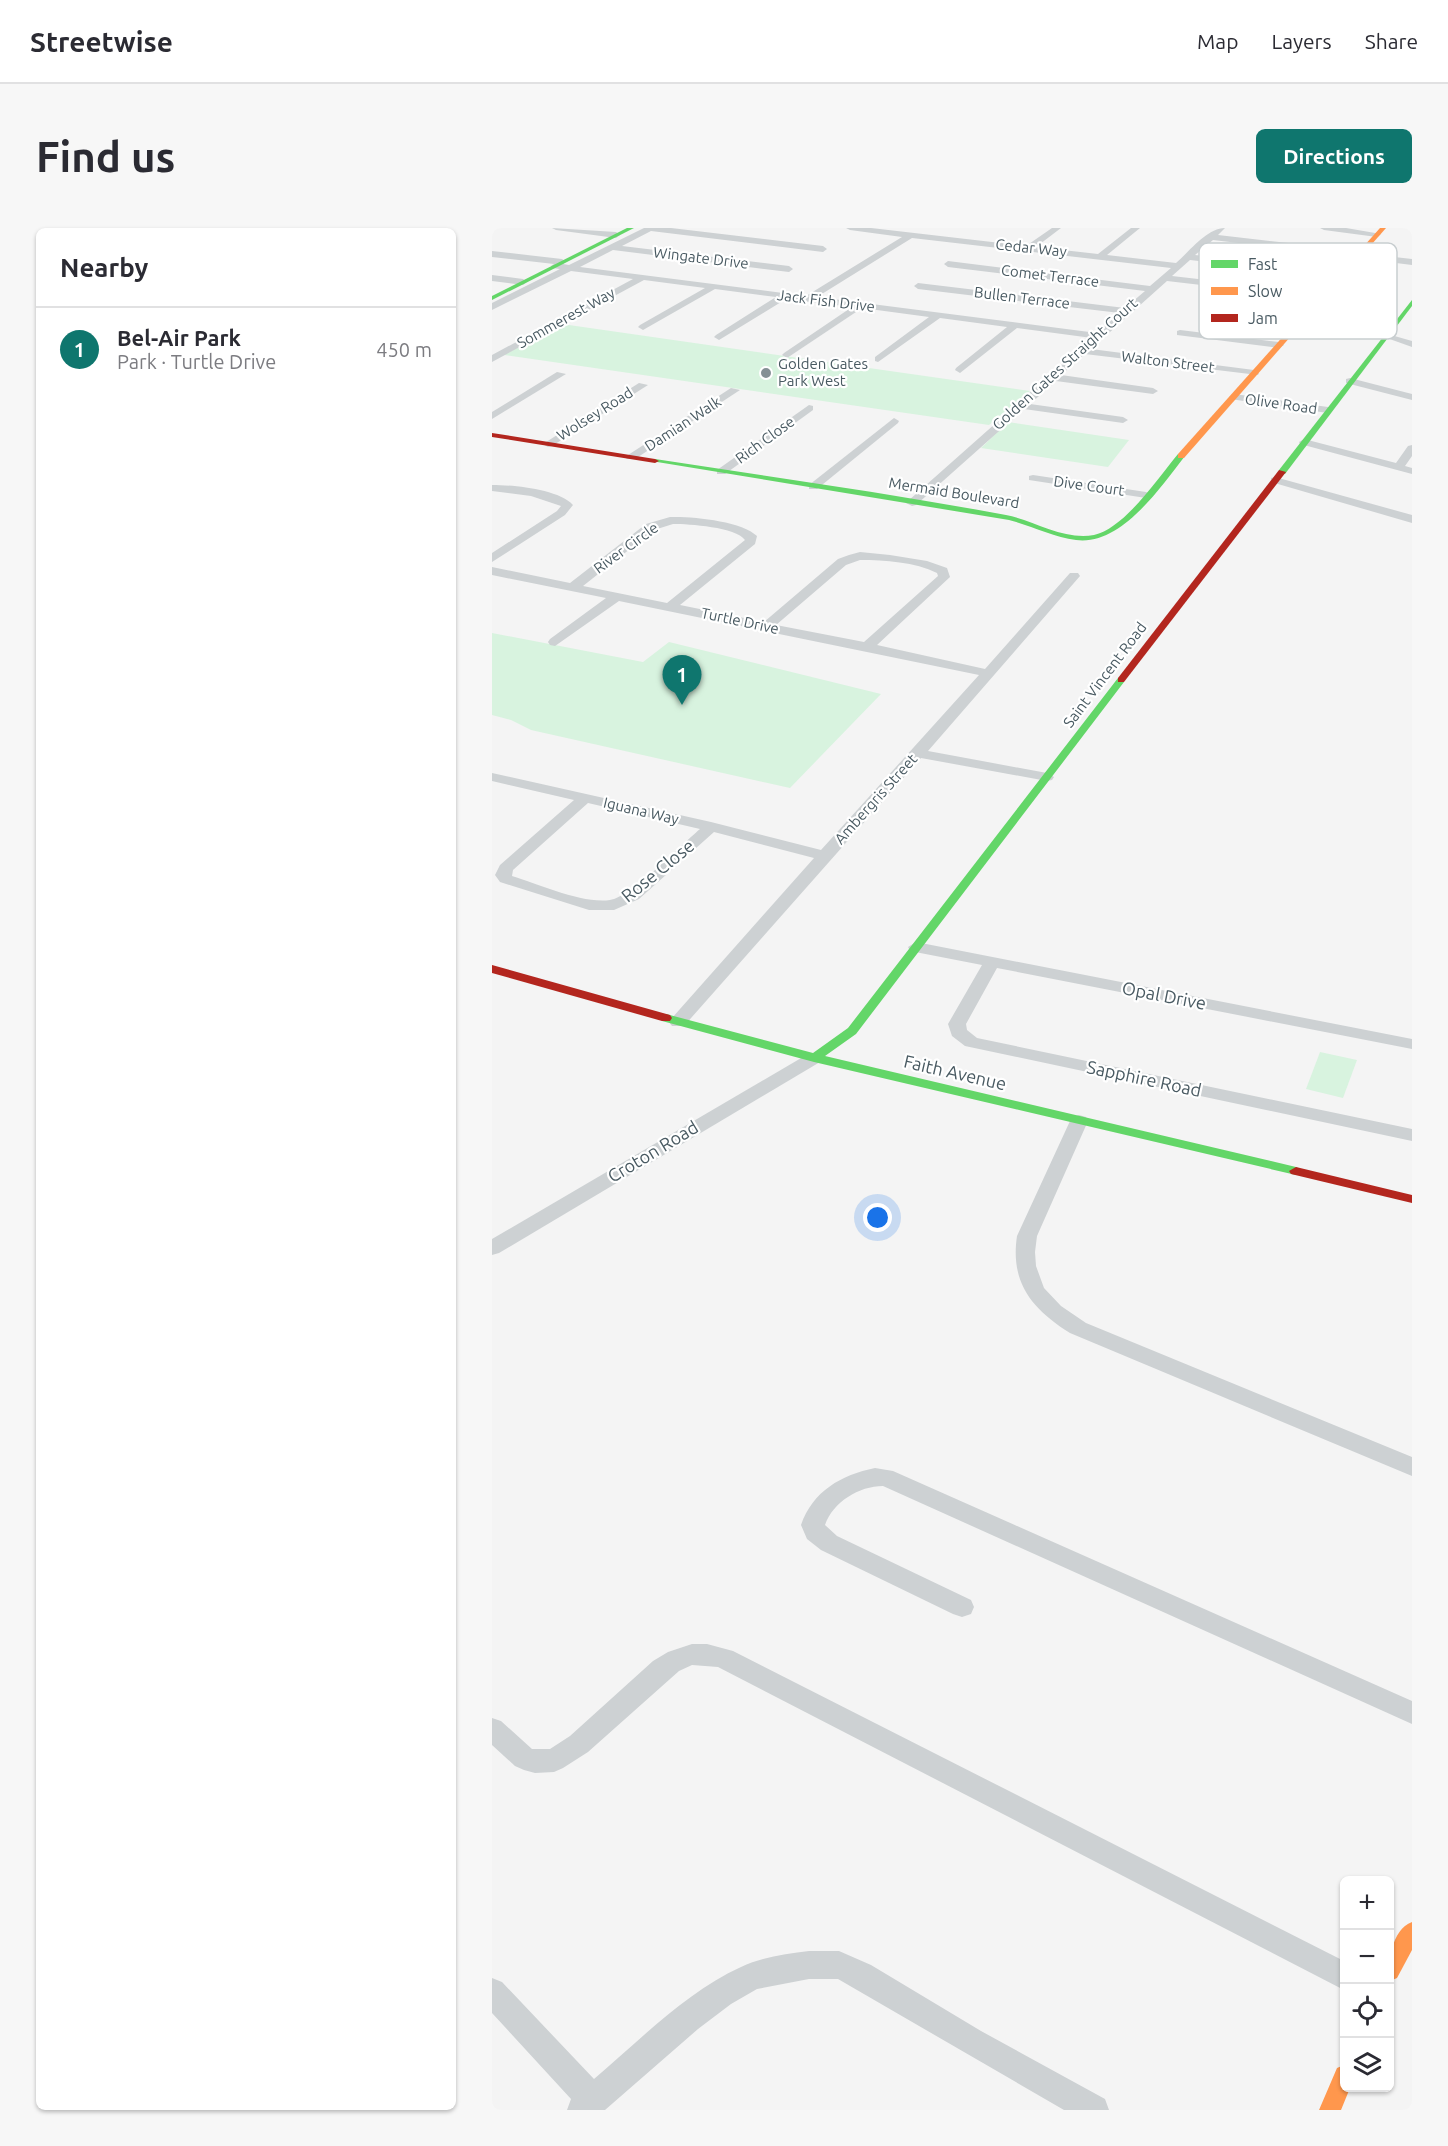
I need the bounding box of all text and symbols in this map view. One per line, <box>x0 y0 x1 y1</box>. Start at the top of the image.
text: Streetwise <box>30 26 173 57</box>
text: Map <box>1197 29 1238 53</box>
text: Layers <box>1271 29 1332 53</box>
text: Share <box>1365 29 1418 53</box>
button: Directions <box>1256 129 1412 183</box>
text: Find us <box>36 133 175 180</box>
street label: Cedar Way <box>995 235 1068 260</box>
street label: Wingate Drive <box>652 243 750 272</box>
legend <box>1199 243 1397 339</box>
text: Nearby <box>60 253 148 282</box>
text: Fast <box>1248 255 1278 273</box>
street label: Comet Terrace <box>1000 261 1100 290</box>
text: Slow <box>1248 282 1283 300</box>
street label: Bullen Terrace <box>973 283 1071 312</box>
street label: Sommerest Way <box>514 284 618 351</box>
street label: Jack Fish Drive <box>776 286 876 315</box>
street label: Golden Gates Straight Court <box>989 294 1141 433</box>
text: Jam <box>1248 309 1278 327</box>
text: Bel-Air Park <box>117 325 241 350</box>
text: 1 <box>74 338 85 361</box>
text: 450 m <box>376 338 432 361</box>
street label: Walton Street <box>1120 347 1216 376</box>
text: Park · Turtle Drive <box>117 350 276 373</box>
place label: Golden Gates Park West <box>778 355 868 389</box>
marker: Golden Gates Park West <box>759 366 773 380</box>
street label: Wolsey Road <box>554 383 636 444</box>
street label: Olive Road <box>1244 390 1318 417</box>
street label: Damian Walk <box>641 392 724 455</box>
street label: Rich Close <box>732 413 797 467</box>
street label: Dive Court <box>1053 472 1126 499</box>
street label: Mermaid Boulevard <box>888 474 1021 511</box>
street label: River Circle <box>590 519 661 577</box>
street label: Turtle Drive <box>700 604 781 637</box>
street label: Saint Vincent Road <box>1060 619 1150 731</box>
pin: 1 <box>662 656 702 705</box>
street label: Ambergris Street <box>831 750 921 847</box>
street label: Iguana Way <box>602 794 681 827</box>
street label: Rose Close <box>617 835 698 906</box>
street label: Opal Drive <box>1120 977 1208 1013</box>
street label: Faith Avenue <box>902 1051 1008 1094</box>
street label: Sapphire Road <box>1085 1056 1203 1100</box>
street label: Croton Road <box>604 1116 701 1186</box>
your location <box>863 1203 892 1232</box>
map controls <box>1340 1876 1394 2092</box>
button: + <box>1340 1876 1394 1930</box>
button: − <box>1340 1930 1394 1984</box>
button: locate <box>1340 1984 1394 2038</box>
button: layers <box>1340 2038 1394 2092</box>

